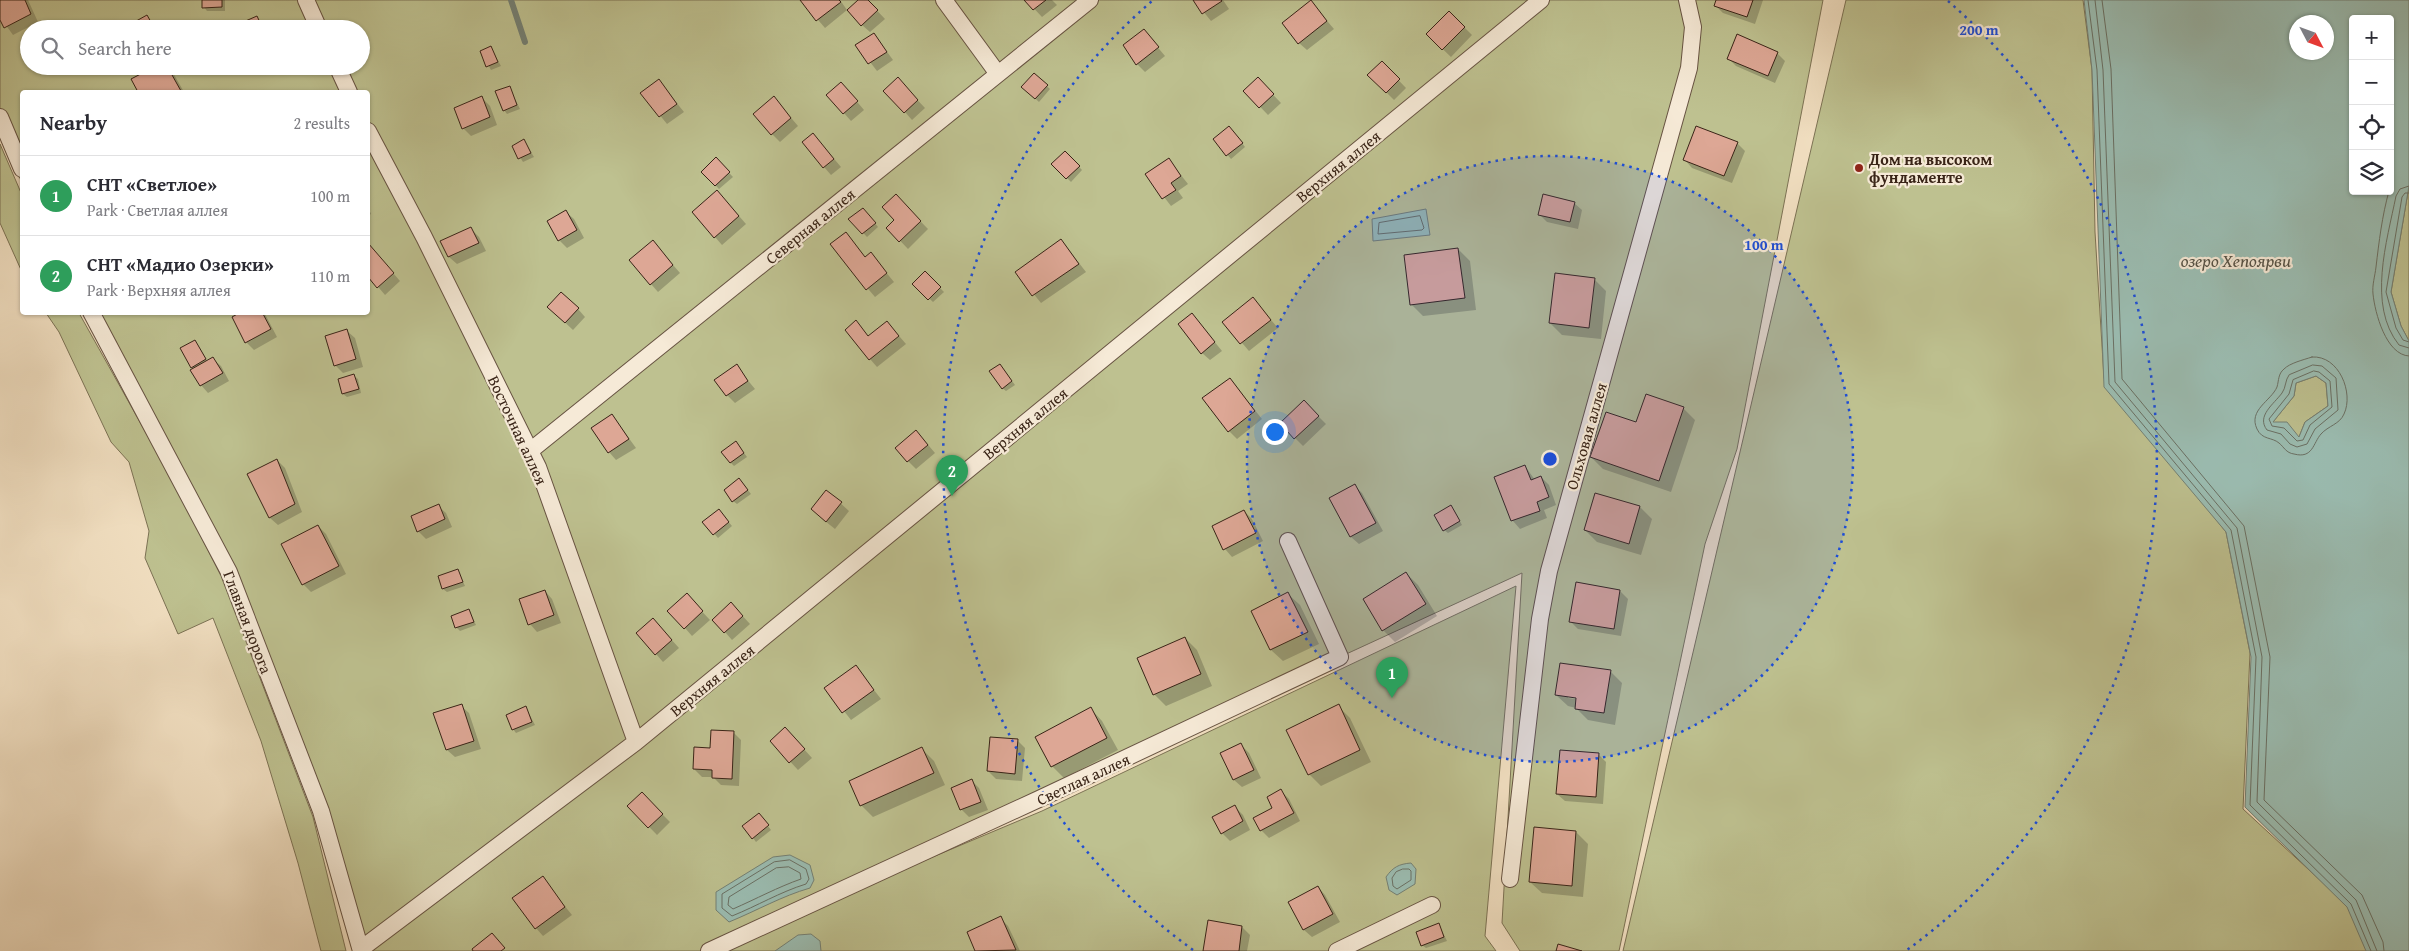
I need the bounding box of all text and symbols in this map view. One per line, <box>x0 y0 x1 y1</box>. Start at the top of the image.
north arrow <box>2289 15 2334 60</box>
map controls <box>2349 15 2394 195</box>
button: + <box>2349 15 2394 60</box>
text: 200 m <box>1959 19 1999 40</box>
search box <box>20 20 370 75</box>
icon: search <box>38 34 66 62</box>
text: Search here <box>78 34 172 62</box>
button: − <box>2349 60 2394 105</box>
button: locate <box>2349 105 2394 150</box>
text: Nearby <box>40 107 107 138</box>
text: 2 results <box>293 111 350 135</box>
street label: Верхняя аллея <box>1290 124 1386 208</box>
place label: Дом на высоком фундаменте <box>1868 147 1992 189</box>
button: layers <box>2349 150 2394 195</box>
marker: Дом на высоком фундаменте <box>1853 162 1865 174</box>
text: СНТ «Светлое» <box>87 170 217 198</box>
street label: Северная аллея <box>760 182 860 270</box>
text: 1 <box>52 184 60 208</box>
text: 100 m <box>310 184 350 208</box>
text: Park · Светлая аллея <box>87 198 228 222</box>
text: 100 m <box>1744 234 1784 255</box>
water label: озеро Хепоярви <box>2181 247 2291 274</box>
text: СНТ «Мадио Озерки» <box>87 250 274 278</box>
text: 2 <box>52 264 60 288</box>
text: 110 m <box>310 264 350 288</box>
text: Park · Верхняя аллея <box>87 278 231 302</box>
street label: Восточная аллея <box>482 371 554 489</box>
street label: Ольховая аллея <box>1559 380 1613 492</box>
street label: Верхняя аллея <box>977 381 1073 465</box>
your location <box>1262 419 1288 445</box>
centre of rings <box>1541 450 1559 468</box>
pin: 2 <box>936 455 968 496</box>
street label: Главная дорога <box>217 567 279 677</box>
street label: Верхняя аллея <box>664 638 760 722</box>
pin: 1 <box>1376 657 1408 698</box>
street label: Светлая аллея <box>1032 747 1134 811</box>

